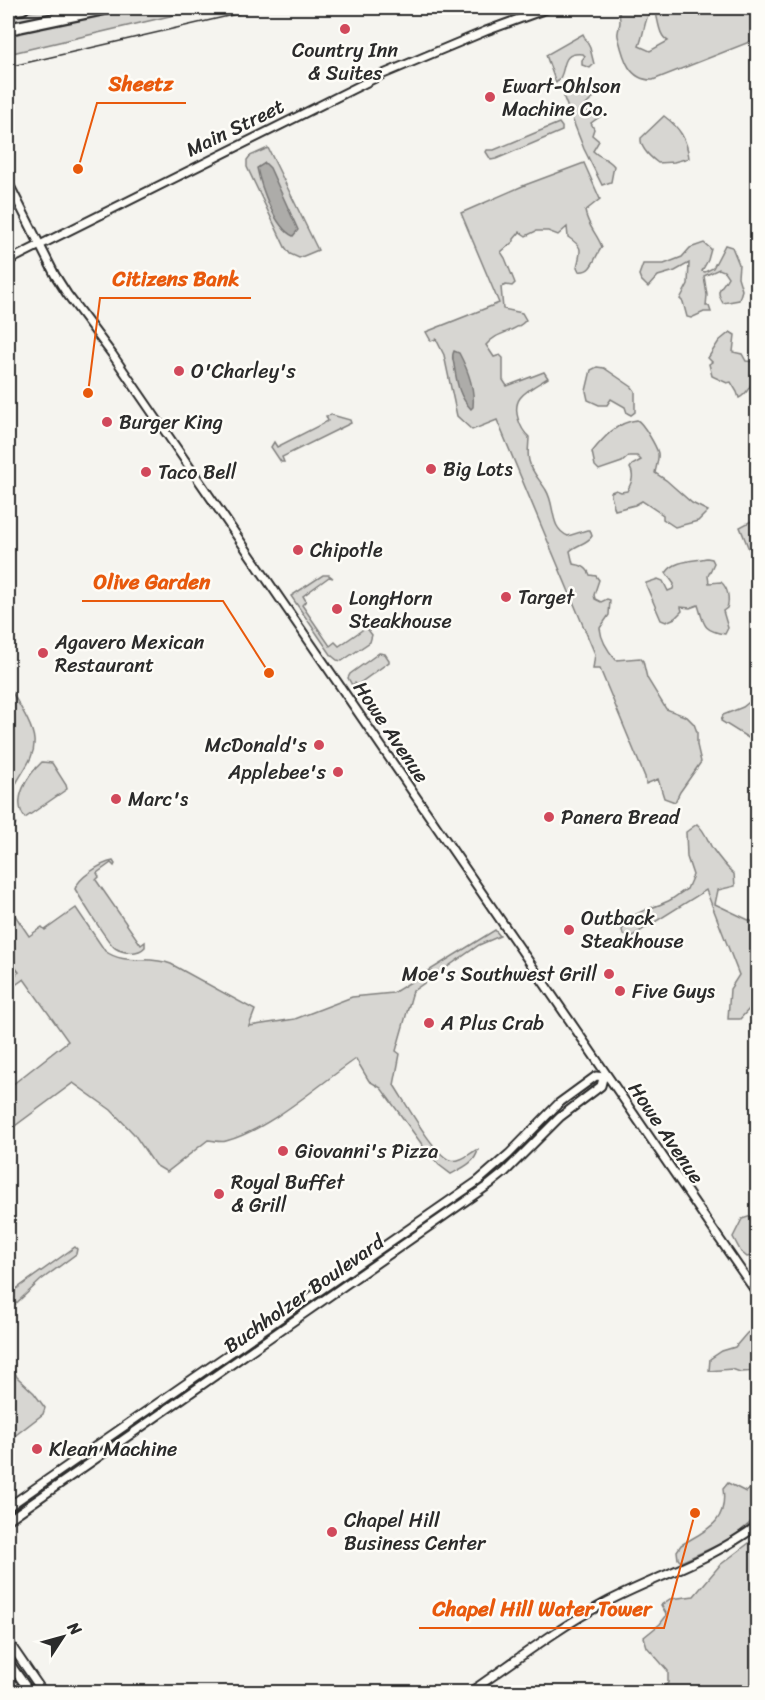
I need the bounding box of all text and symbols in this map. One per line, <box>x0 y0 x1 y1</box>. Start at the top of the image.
marker: Country Inn & Suites <box>338 22 352 36</box>
place label: Country Inn & Suites <box>292 33 398 91</box>
callout: Sheetz <box>97 64 186 103</box>
text: Sheetz <box>108 65 174 103</box>
place label: Ewart-Ohlson Machine Co. <box>502 69 621 127</box>
street label: Main Street <box>180 89 291 167</box>
marker: Ewart-Ohlson Machine Co. <box>483 90 497 104</box>
callout: Citizens Bank <box>100 259 251 298</box>
text: Citizens Bank <box>112 260 239 298</box>
place label: O'Charley's <box>191 354 297 389</box>
marker: O'Charley's <box>172 364 186 378</box>
place label: Burger King <box>119 405 223 440</box>
marker: Burger King <box>100 415 114 429</box>
place label: Big Lots <box>443 452 514 487</box>
place label: Taco Bell <box>158 455 237 490</box>
marker: Big Lots <box>424 462 438 476</box>
marker: Taco Bell <box>139 465 153 479</box>
place label: Chipotle <box>310 533 383 568</box>
marker: Chipotle <box>291 543 305 557</box>
callout: Olive Garden <box>82 562 223 601</box>
text: Olive Garden <box>94 563 211 601</box>
place label: Target <box>518 580 575 615</box>
place label: LongHorn Steakhouse <box>349 581 452 639</box>
marker: Target <box>499 590 513 604</box>
marker: LongHorn Steakhouse <box>330 602 344 616</box>
place label: Agavero Mexican Restaurant <box>54 625 204 683</box>
marker: Agavero Mexican Restaurant <box>36 646 50 660</box>
street label: Howe Avenue <box>344 673 438 791</box>
place label: McDonald's <box>205 728 308 763</box>
marker: McDonald's <box>312 738 326 752</box>
place label: Applebee's <box>227 755 327 790</box>
marker: Applebee's <box>331 765 345 779</box>
place label: Marc's <box>128 782 189 817</box>
marker: Marc's <box>109 792 123 806</box>
place label: Panera Bread <box>561 800 681 835</box>
marker: Panera Bread <box>542 810 556 824</box>
place label: Outback Steakhouse <box>581 901 684 959</box>
marker: Outback Steakhouse <box>562 923 576 937</box>
place label: Moe's Southwest Grill <box>402 957 597 992</box>
marker: Moe's Southwest Grill <box>602 967 616 981</box>
place label: Five Guys <box>632 974 716 1009</box>
marker: Five Guys <box>613 984 627 998</box>
place label: A Plus Crab <box>440 1006 544 1041</box>
marker: A Plus Crab <box>422 1016 436 1030</box>
street label: Howe Avenue <box>619 1074 713 1192</box>
place label: Giovanni's Pizza <box>295 1134 438 1169</box>
marker: Giovanni's Pizza <box>276 1144 290 1158</box>
place label: Royal Buffet & Grill <box>231 1165 345 1223</box>
marker: Royal Buffet & Grill <box>212 1187 226 1201</box>
street label: Buchholzer Boulevard <box>216 1224 393 1363</box>
place label: Klean Machine <box>49 1432 177 1467</box>
marker: Klean Machine <box>30 1442 44 1456</box>
place label: Chapel Hill Business Center <box>344 1503 487 1561</box>
marker: Chapel Hill Business Center <box>325 1525 339 1539</box>
callout: Chapel Hill Water Tower <box>419 1589 664 1628</box>
text: Chapel Hill Water Tower <box>431 1590 653 1628</box>
north arrow <box>33 1607 93 1667</box>
text: N <box>59 1615 90 1642</box>

